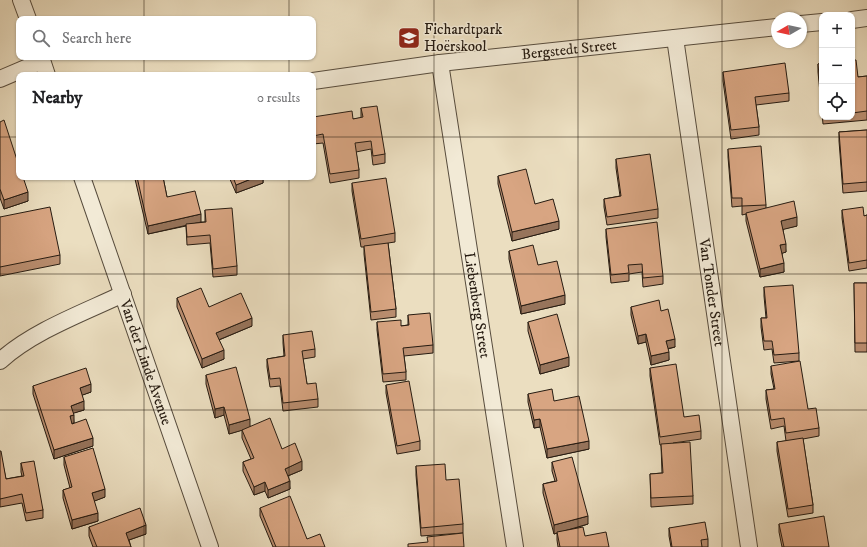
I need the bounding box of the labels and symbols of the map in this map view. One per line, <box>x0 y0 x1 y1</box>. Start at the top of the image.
north arrow <box>771 12 807 48</box>
place label: Fichardtpark Hoërskool <box>424 20 503 56</box>
school or university icon: Fichardtpark Hoërskool <box>396 25 422 51</box>
street label: Bergstedt Street <box>520 35 618 64</box>
street label: Van Tonder Street <box>695 236 729 348</box>
street label: Liebenberg Street <box>460 251 495 360</box>
street label: Van der Linde Avenue <box>115 296 177 427</box>

